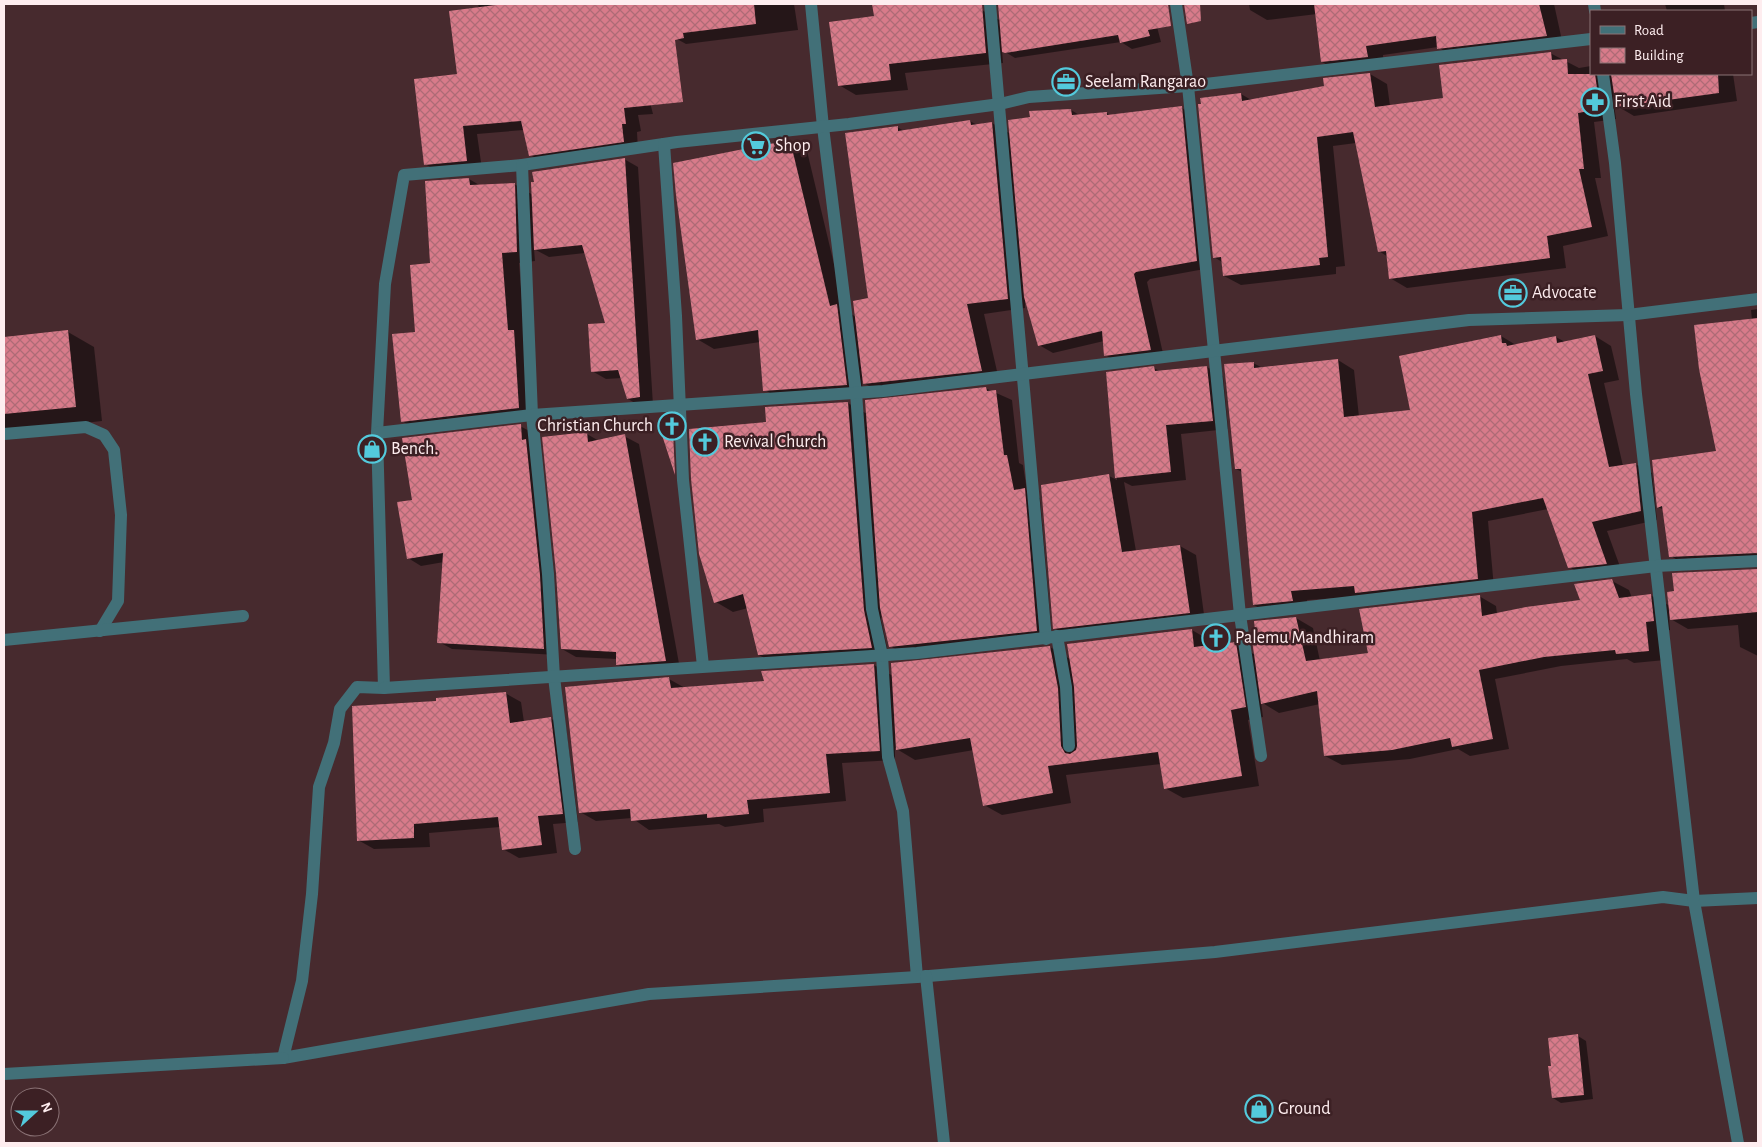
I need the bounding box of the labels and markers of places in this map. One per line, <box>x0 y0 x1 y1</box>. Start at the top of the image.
office icon: Seelam Rangarao <box>1051 67 1081 97</box>
place label: Seelam Rangarao <box>1085 73 1206 91</box>
pharmacy icon: First Aid <box>1580 87 1610 117</box>
place label: First Aid <box>1614 93 1671 111</box>
supermarket icon: Shop <box>741 131 771 161</box>
place label: Shop <box>775 137 811 155</box>
office icon: Advocate <box>1498 278 1528 308</box>
place label: Advocate <box>1532 284 1596 302</box>
church icon: Christian Church <box>657 411 687 441</box>
place label: Christian Church <box>537 417 653 435</box>
church icon: Revival Church <box>690 427 720 457</box>
place label: Revival Church <box>724 433 826 451</box>
shop icon: Bench. <box>357 434 387 464</box>
place label: Bench. <box>391 440 438 458</box>
church icon: Palemu Mandhiram <box>1201 623 1231 653</box>
place label: Palemu Mandhiram <box>1235 629 1374 647</box>
shop icon: Ground <box>1244 1094 1274 1124</box>
place label: Ground <box>1278 1100 1331 1118</box>

